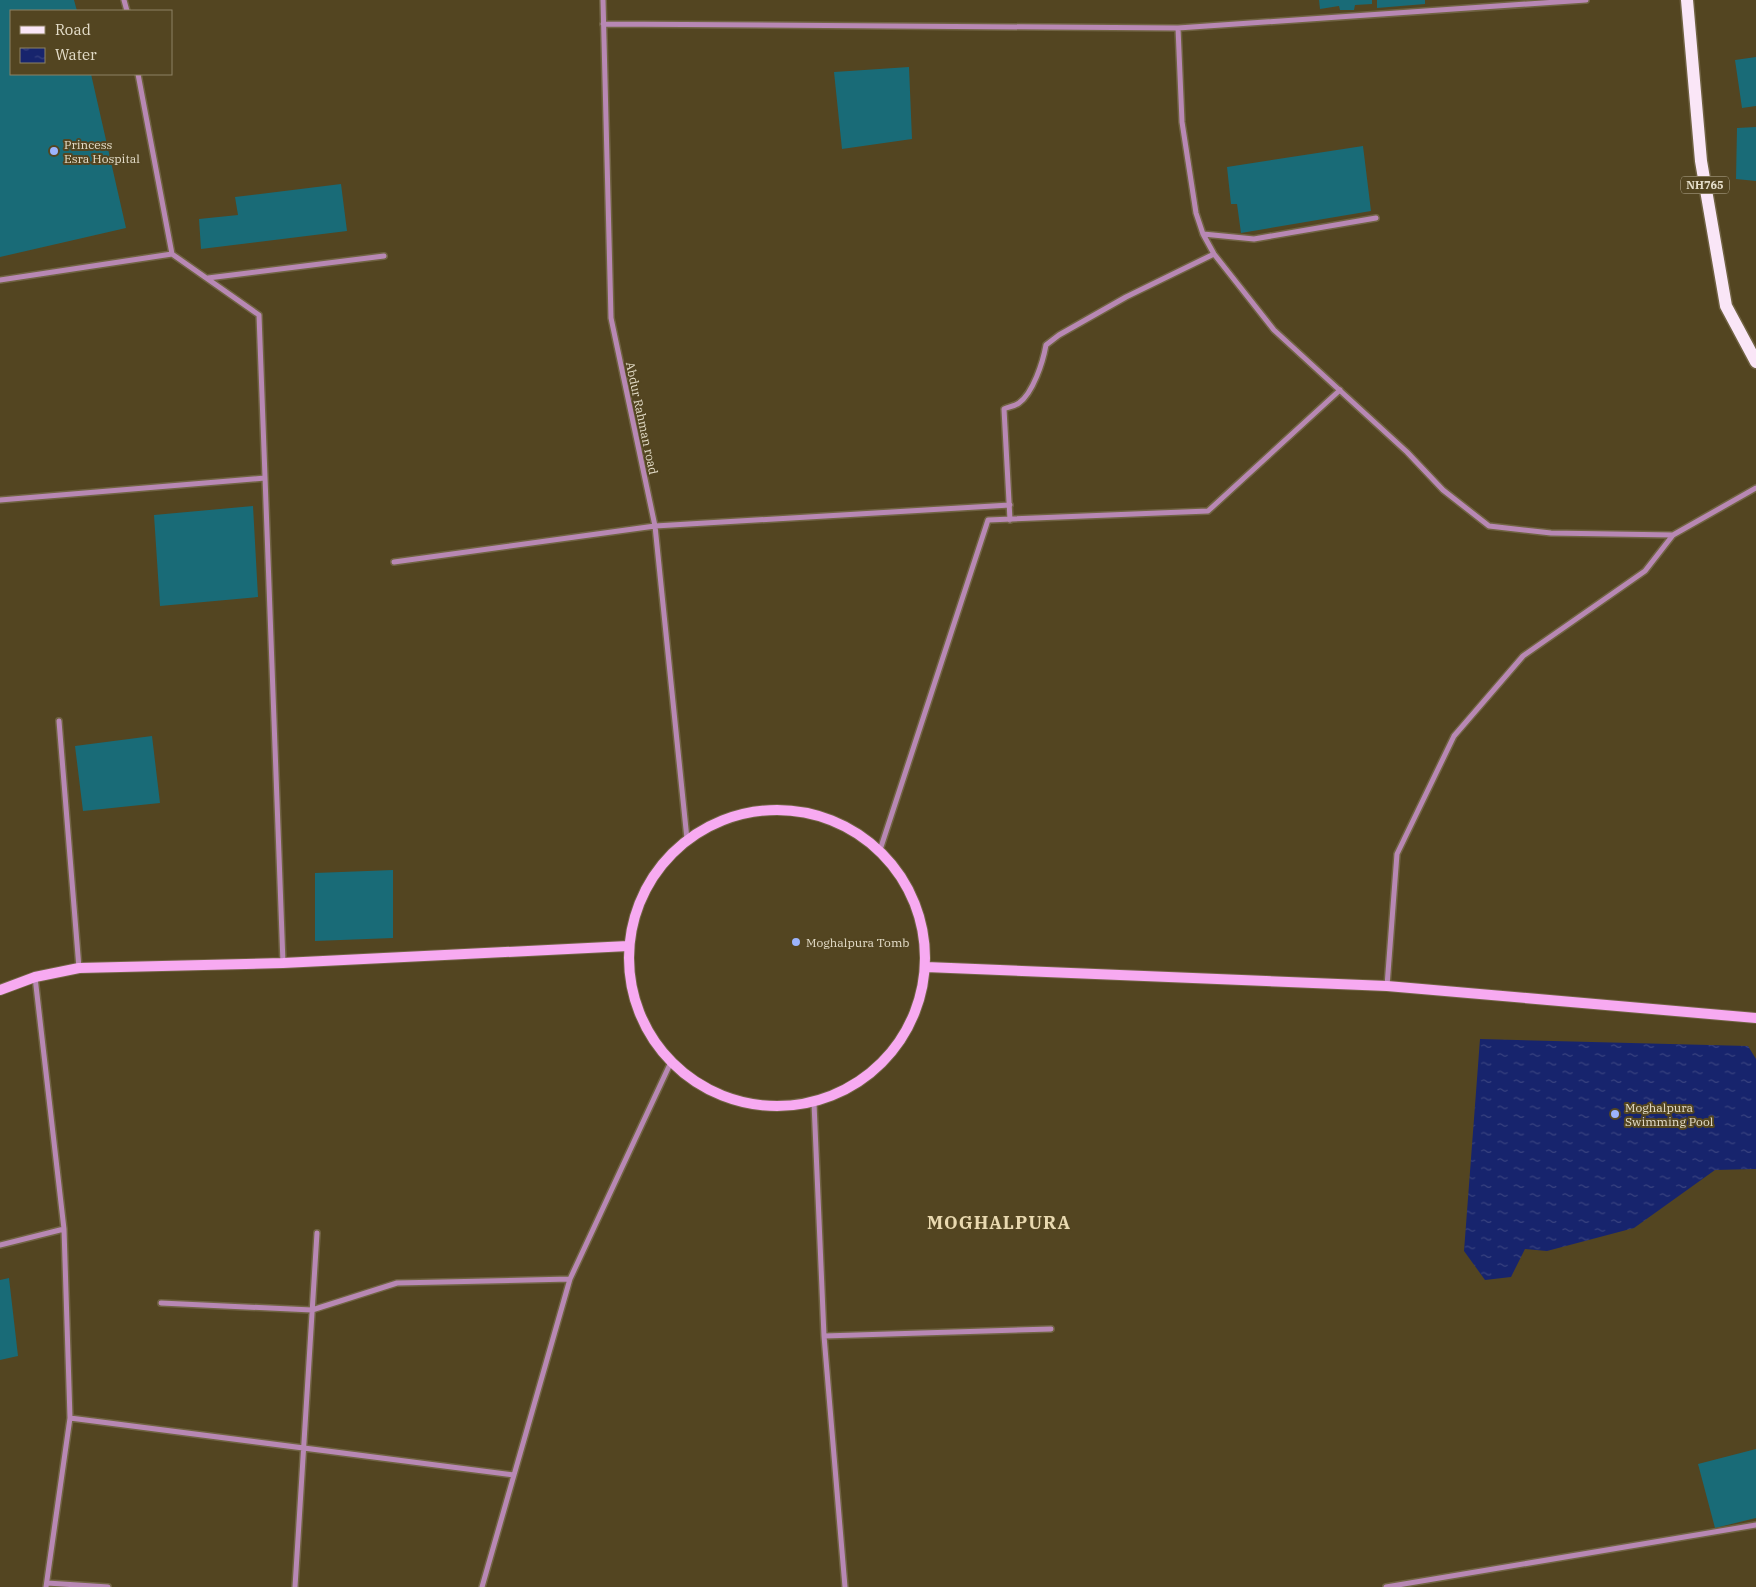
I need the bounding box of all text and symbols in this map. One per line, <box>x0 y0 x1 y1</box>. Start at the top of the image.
legend <box>10 10 172 75</box>
text: Road <box>55 20 91 39</box>
text: Water <box>55 45 97 64</box>
place label: Princess Esra Hospital <box>64 137 140 166</box>
marker: Princess Esra Hospital <box>48 145 60 157</box>
road number: NH765 <box>1681 176 1729 194</box>
street label: Abdur Rahman road <box>623 360 661 476</box>
place label: Moghalpura Tomb <box>806 935 910 950</box>
marker: Moghalpura Tomb <box>790 936 802 948</box>
place label: Moghalpura Swimming Pool <box>1625 1100 1714 1129</box>
marker: Moghalpura Swimming Pool <box>1609 1108 1621 1120</box>
district label: MOGHALPURA <box>927 1211 1071 1234</box>

